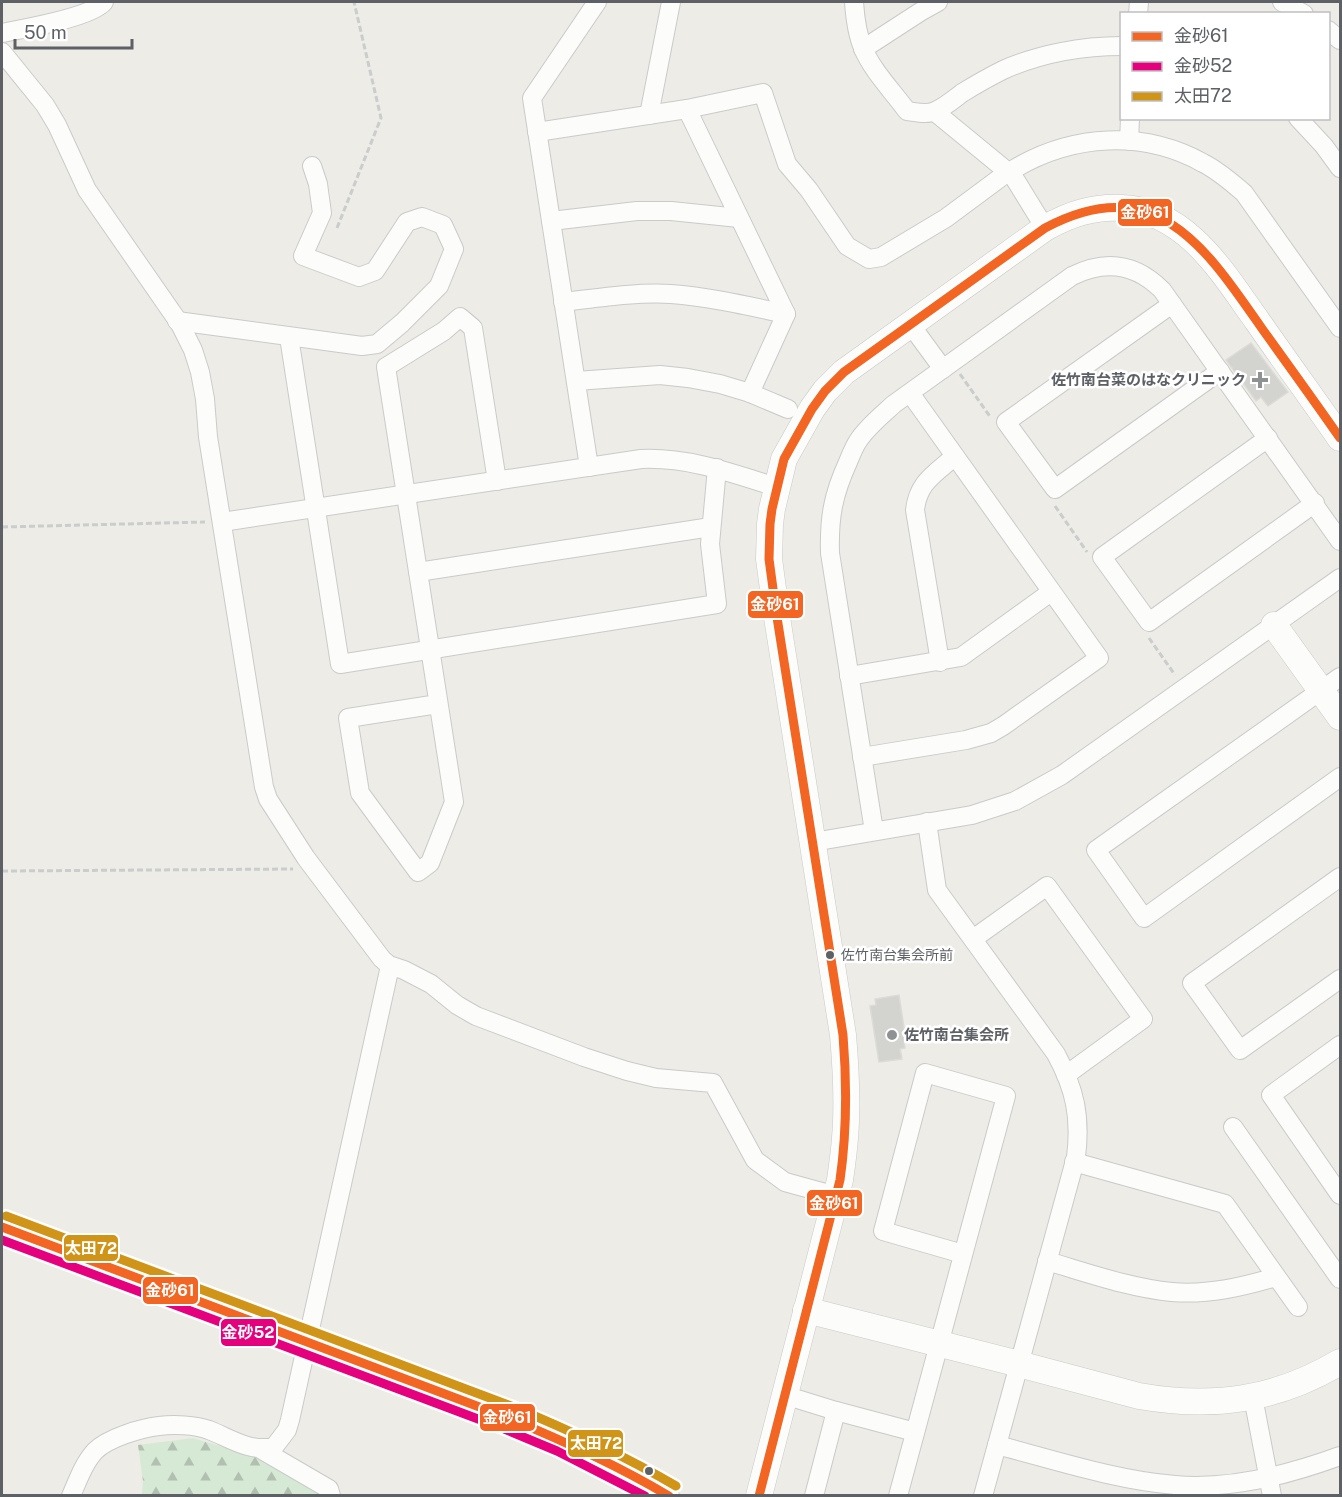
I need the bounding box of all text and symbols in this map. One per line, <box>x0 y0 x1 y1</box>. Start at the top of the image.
scale bar <box>15 12 132 50</box>
legend <box>1120 12 1330 120</box>
text: 50 m <box>24 22 67 43</box>
text: 金砂61 <box>1174 25 1229 46</box>
text: 金砂52 <box>1174 55 1232 76</box>
text: 太田72 <box>1174 85 1232 106</box>
line badge: 金砂61 <box>1117 198 1173 227</box>
text: 金砂61 <box>1120 203 1170 222</box>
place label: 佐竹南台菜のはなクリニック <box>1051 371 1246 388</box>
marker: 佐竹南台菜のはなクリニック <box>1251 371 1269 389</box>
line badge: 金砂61 <box>747 590 804 619</box>
text: 金砂61 <box>750 595 800 614</box>
place label: 佐竹南台集会所前 <box>841 947 953 963</box>
marker: 佐竹南台集会所前 <box>824 949 836 961</box>
place label: 佐竹南台集会所 <box>904 1026 1009 1043</box>
marker: 佐竹南台集会所 <box>885 1028 899 1042</box>
line badge: 金砂61 <box>806 1189 863 1217</box>
text: 金砂61 <box>809 1194 859 1213</box>
line badge: 太田72 <box>63 1234 119 1262</box>
text: 太田72 <box>65 1239 117 1258</box>
line badge: 金砂61 <box>142 1276 199 1305</box>
text: 金砂61 <box>145 1281 195 1300</box>
line badge: 金砂52 <box>220 1318 277 1347</box>
text: 金砂52 <box>222 1323 274 1342</box>
line badge: 金砂61 <box>479 1403 536 1432</box>
text: 金砂61 <box>482 1408 532 1427</box>
line badge: 太田72 <box>567 1429 624 1458</box>
text: 太田72 <box>570 1434 622 1453</box>
unlabelled marker <box>643 1465 655 1477</box>

